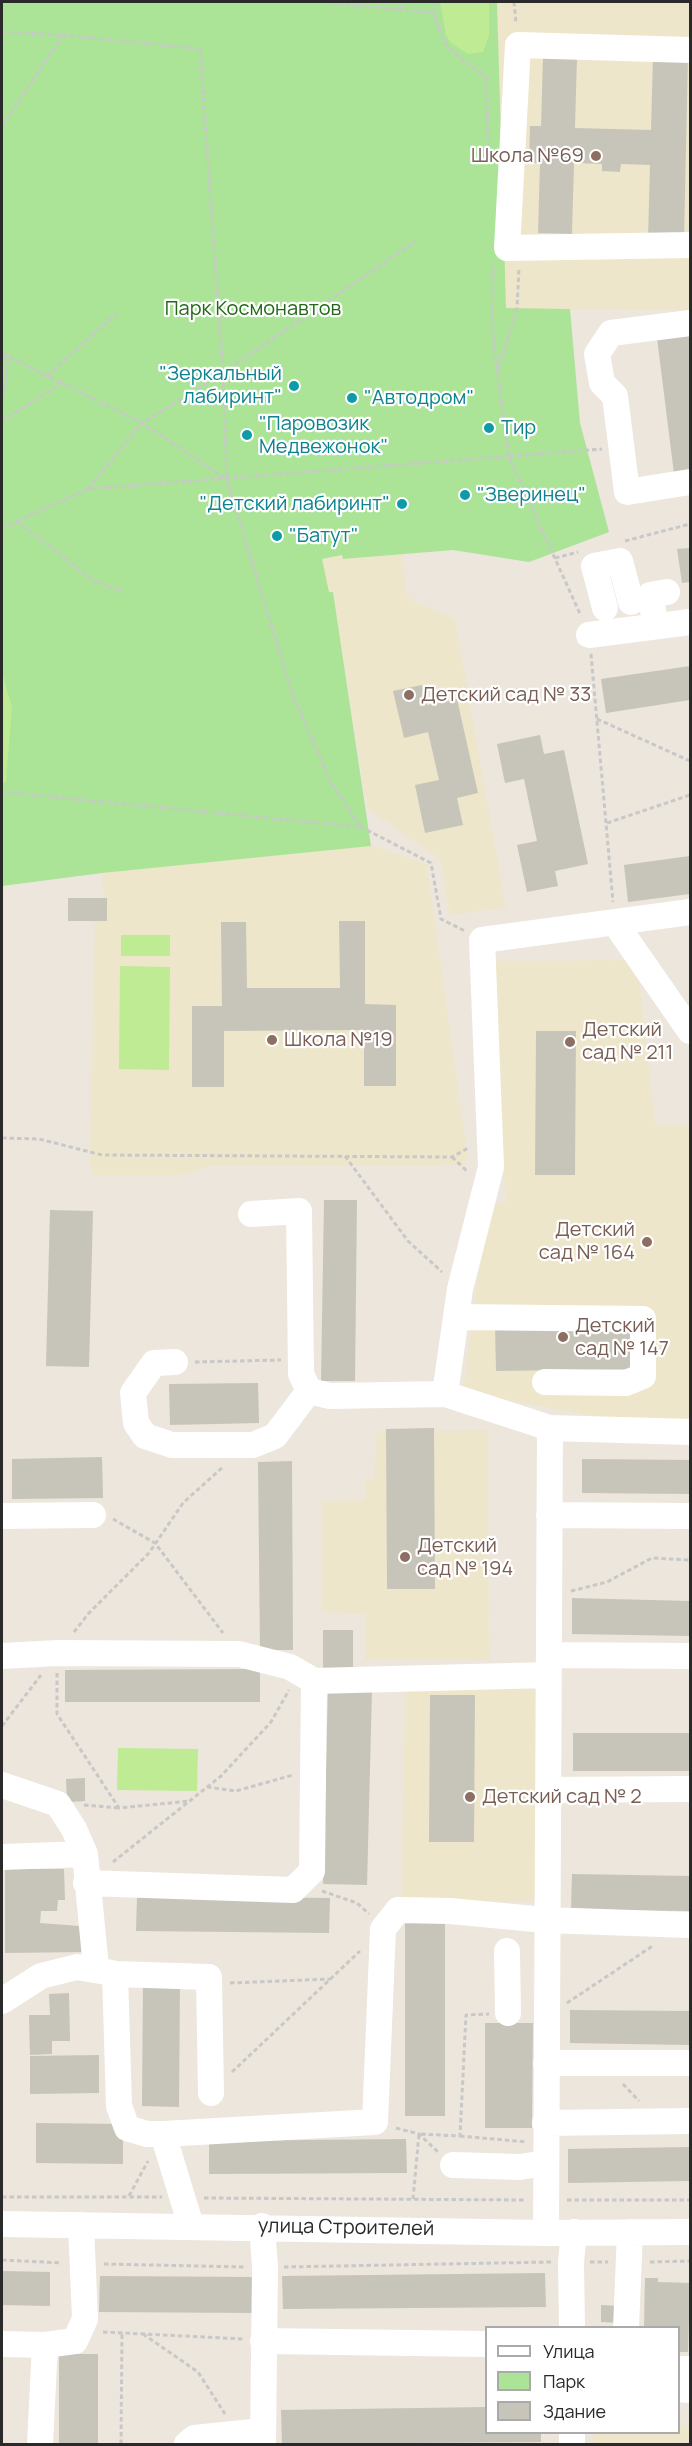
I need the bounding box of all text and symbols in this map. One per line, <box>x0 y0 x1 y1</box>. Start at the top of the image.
place label: Школа №69 <box>471 144 584 168</box>
marker: Школа №69 <box>589 149 603 163</box>
park label: Парк Космонавтов <box>165 297 341 321</box>
place label: "Зеркальный лабиринт" <box>159 362 282 409</box>
marker: "Зеркальный лабиринт" <box>287 379 301 393</box>
place label: "Автодром" <box>364 386 474 410</box>
marker: "Автодром" <box>345 391 359 405</box>
place label: "Паровозик Медвежонок" <box>259 412 388 459</box>
place label: Тир <box>501 416 536 440</box>
marker: Тир <box>482 421 496 435</box>
marker: "Паровозик Медвежонок" <box>240 428 254 442</box>
place label: "Зверинец" <box>477 483 586 507</box>
marker: "Зверинец" <box>458 488 472 502</box>
place label: "Детский лабиринт" <box>200 492 390 516</box>
marker: "Детский лабиринт" <box>395 497 409 511</box>
place label: "Батут" <box>289 524 359 548</box>
marker: "Батут" <box>270 529 284 543</box>
place label: Детский сад № 33 <box>421 683 591 707</box>
marker: Детский сад № 33 <box>402 688 416 702</box>
place label: Детский сад № 211 <box>582 1018 673 1065</box>
place label: Школа №19 <box>284 1028 393 1052</box>
marker: Школа №19 <box>265 1033 279 1047</box>
marker: Детский сад № 211 <box>563 1035 577 1049</box>
place label: Детский сад № 164 <box>539 1218 635 1265</box>
marker: Детский сад № 164 <box>640 1235 654 1249</box>
place label: Детский сад № 147 <box>575 1314 669 1361</box>
marker: Детский сад № 147 <box>556 1330 570 1344</box>
place label: Детский сад № 194 <box>417 1534 513 1581</box>
marker: Детский сад № 194 <box>398 1550 412 1564</box>
place label: Детский сад № 2 <box>482 1785 642 1809</box>
marker: Детский сад № 2 <box>463 1790 477 1804</box>
street label: улица Строителей <box>258 2214 434 2242</box>
legend <box>485 2326 680 2434</box>
text: Улица <box>543 2339 595 2363</box>
text: Парк <box>543 2369 585 2393</box>
text: Здание <box>543 2399 606 2423</box>

